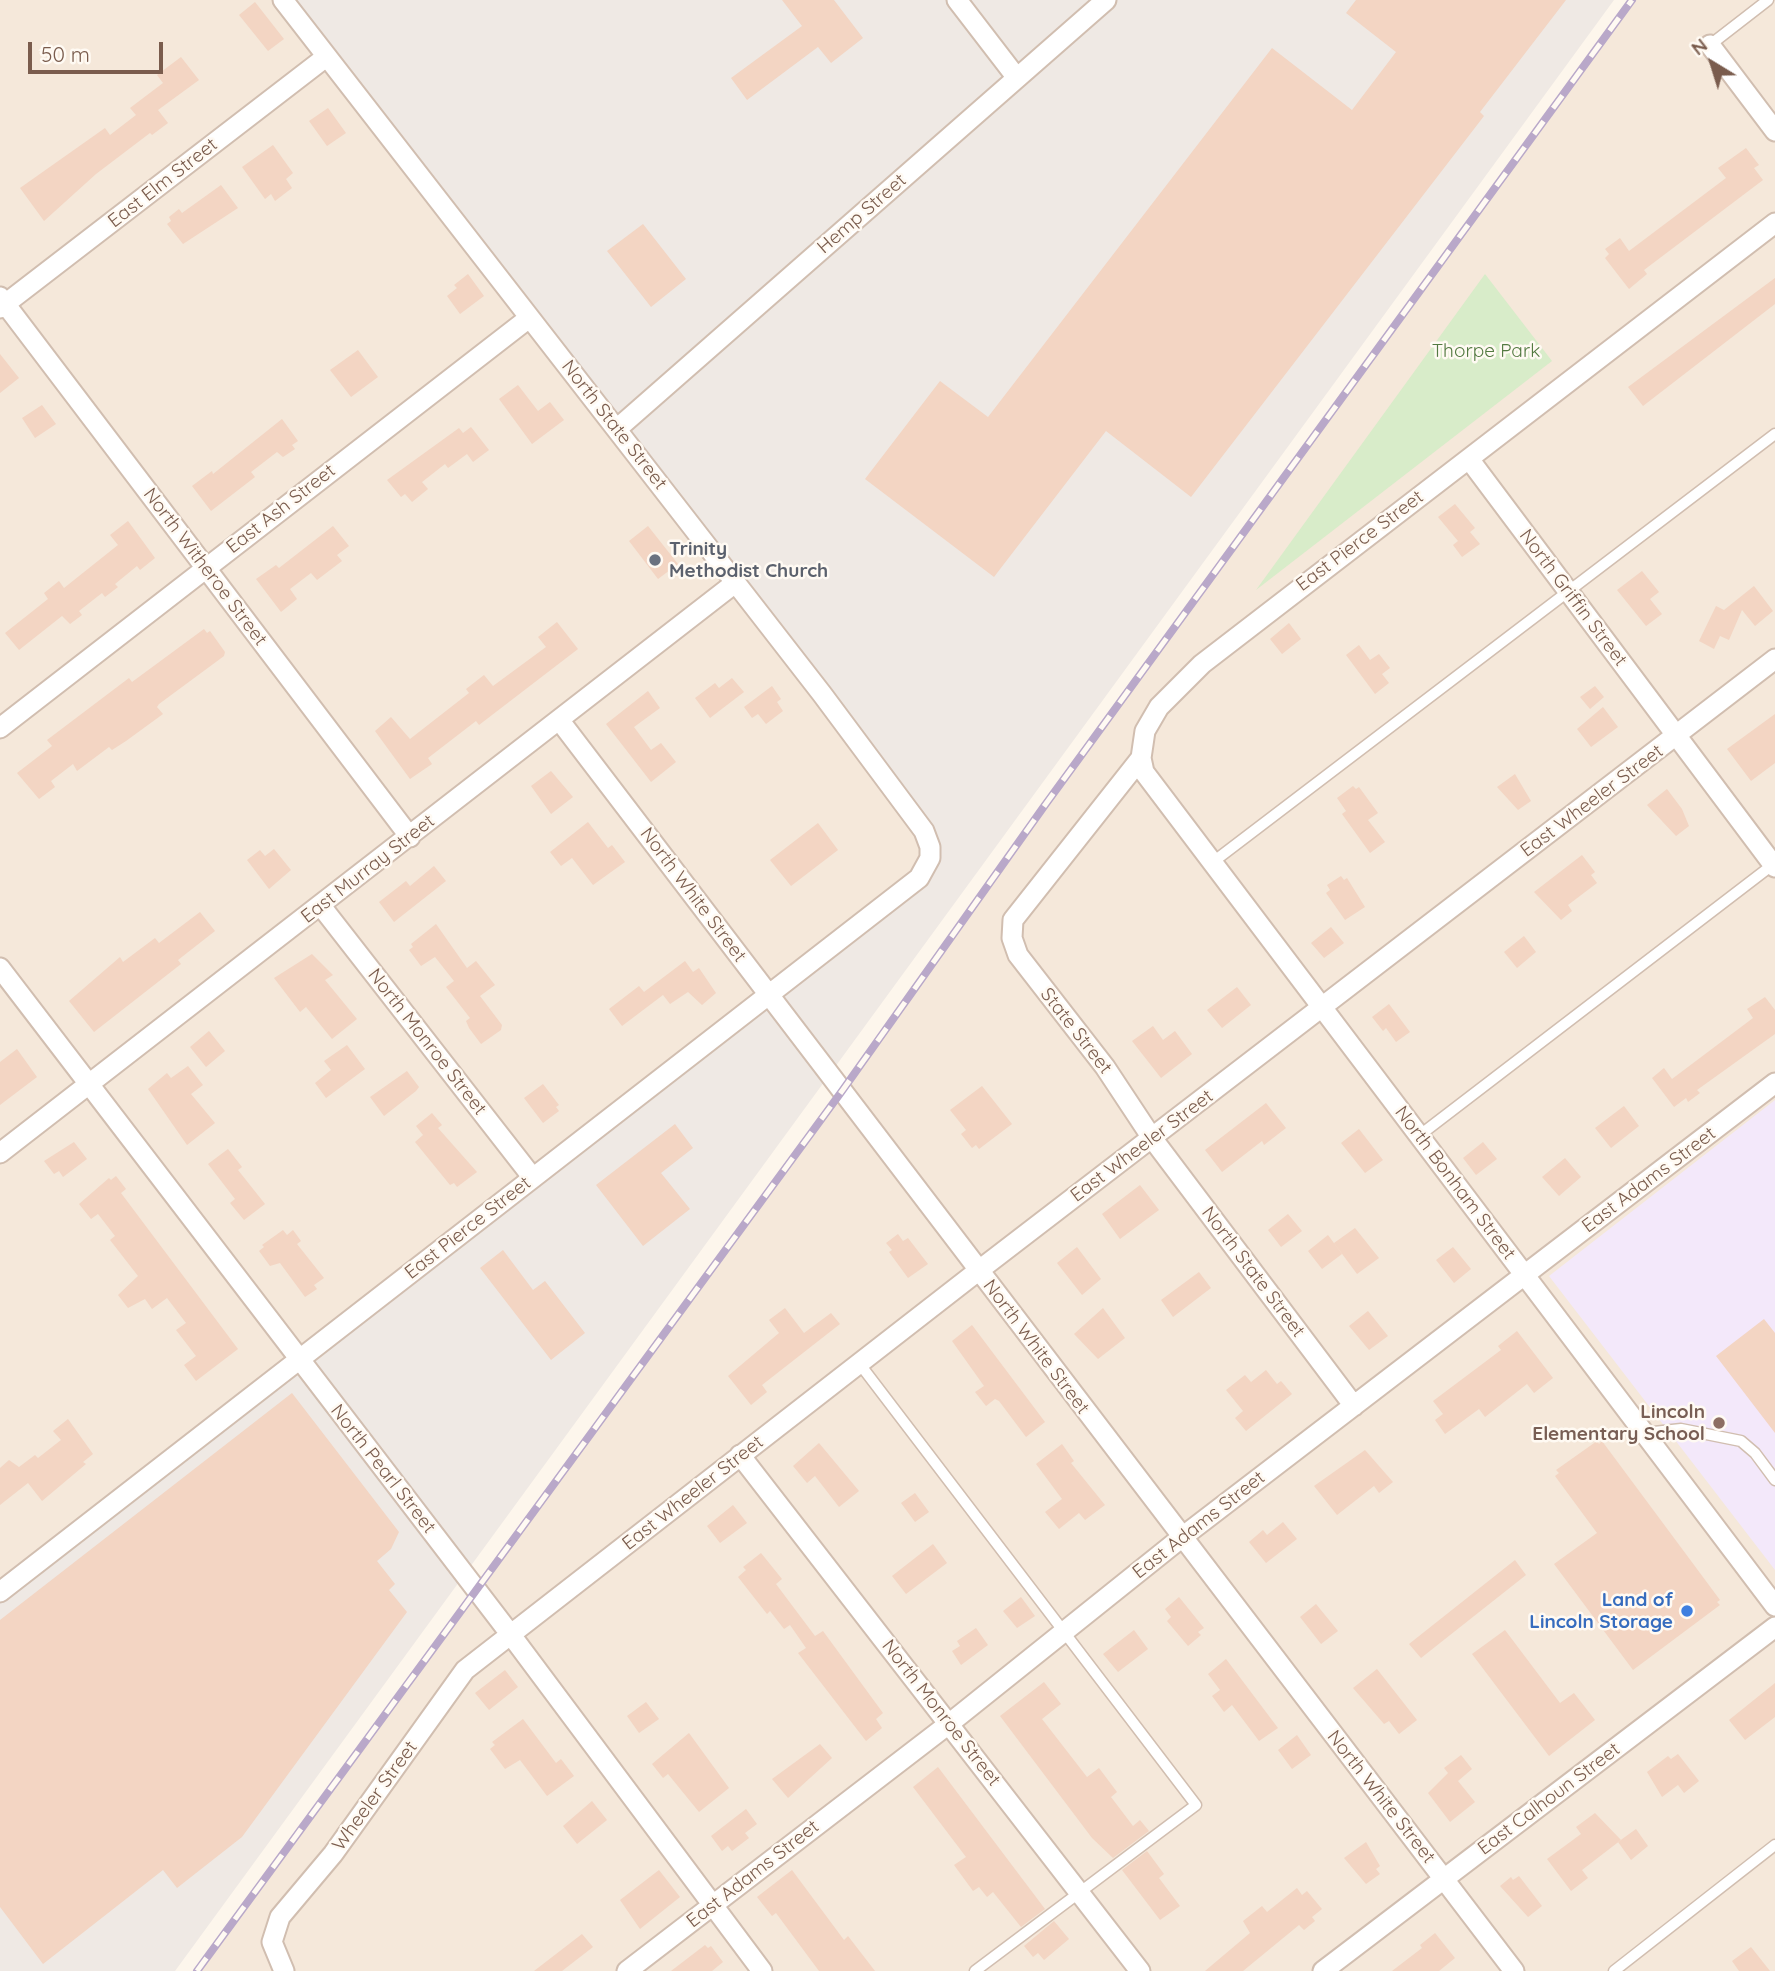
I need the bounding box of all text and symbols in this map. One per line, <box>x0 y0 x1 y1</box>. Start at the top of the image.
scale bar <box>32 28 166 72</box>
north arrow <box>1677 28 1747 98</box>
text: N <box>1686 33 1712 60</box>
text: 50 m <box>41 41 90 67</box>
street label: East Elm Street <box>104 133 222 233</box>
street label: Hemp Street <box>813 169 911 259</box>
park label: Thorpe Park <box>1432 340 1540 362</box>
street label: North State Street <box>556 356 672 494</box>
street label: East Ash Street <box>222 459 340 559</box>
street label: North Witheroe Street <box>138 484 272 650</box>
street label: East Pierce Street <box>1292 486 1428 596</box>
street label: North Griffin Street <box>1514 525 1632 671</box>
place label: Trinity Methodist Church <box>669 538 828 582</box>
marker: Trinity Methodist Church <box>647 552 663 568</box>
street label: East Wheeler Street <box>1516 740 1668 862</box>
street label: East Murray Street <box>297 810 439 928</box>
street label: North White Street <box>635 823 751 967</box>
street label: North Monroe Street <box>363 964 491 1120</box>
street label: State Street <box>1035 983 1117 1079</box>
street label: East Wheeler Street <box>1066 1085 1218 1207</box>
street label: North Bonham Street <box>1390 1102 1520 1264</box>
street label: East Adams Street <box>1578 1122 1720 1238</box>
street label: East Pierce Street <box>400 1172 536 1284</box>
street label: North State Street <box>1196 1202 1310 1342</box>
street label: North White Street <box>978 1275 1094 1419</box>
street label: North Pearl Street <box>326 1400 440 1538</box>
place label: Lincoln Elementary School <box>1532 1401 1705 1445</box>
marker: Lincoln Elementary School <box>1711 1415 1727 1431</box>
street label: East Wheeler Street <box>618 1431 768 1555</box>
street label: East Adams Street <box>1128 1466 1270 1584</box>
place label: Land of Lincoln Storage <box>1529 1589 1673 1633</box>
marker: Land of Lincoln Storage <box>1679 1603 1695 1619</box>
street label: North Monroe Street <box>877 1635 1005 1791</box>
street label: North White Street <box>1322 1726 1440 1868</box>
street label: Wheeler Street <box>328 1737 422 1855</box>
street label: East Calhoun Street <box>1473 1738 1625 1860</box>
street label: East Adams Street <box>682 1815 824 1933</box>

